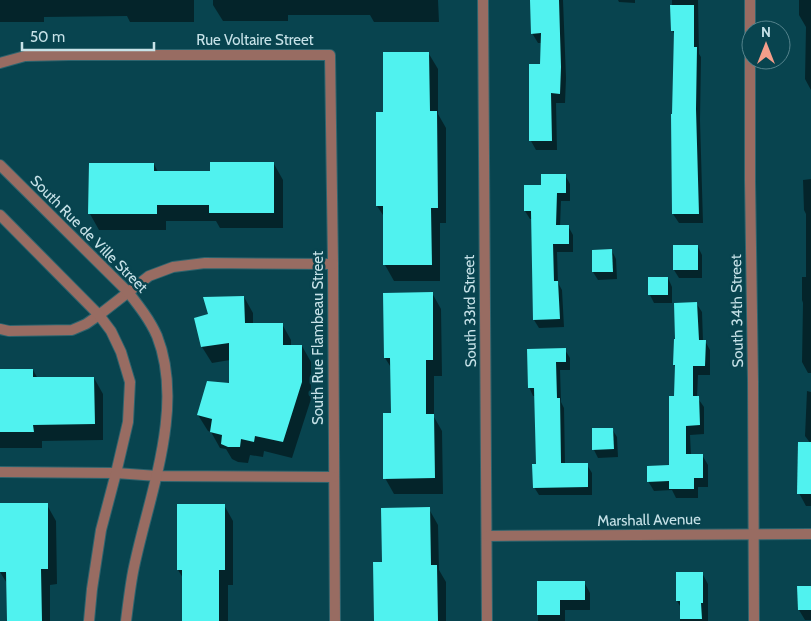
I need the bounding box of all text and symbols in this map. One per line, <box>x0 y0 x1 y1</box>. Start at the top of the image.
scale bar <box>22 20 155 52</box>
north arrow <box>741 20 791 70</box>
text: N <box>761 23 771 41</box>
text: 50 m <box>30 28 65 46</box>
street label: Rue Voltaire Street <box>196 31 314 49</box>
street label: South Rue de Ville Street <box>27 172 151 296</box>
street label: South Rue Flambeau Street <box>309 251 327 425</box>
street label: South 34th Street <box>727 254 747 368</box>
street label: South 33rd Street <box>460 255 480 367</box>
street label: Marshall Avenue <box>597 510 701 530</box>

